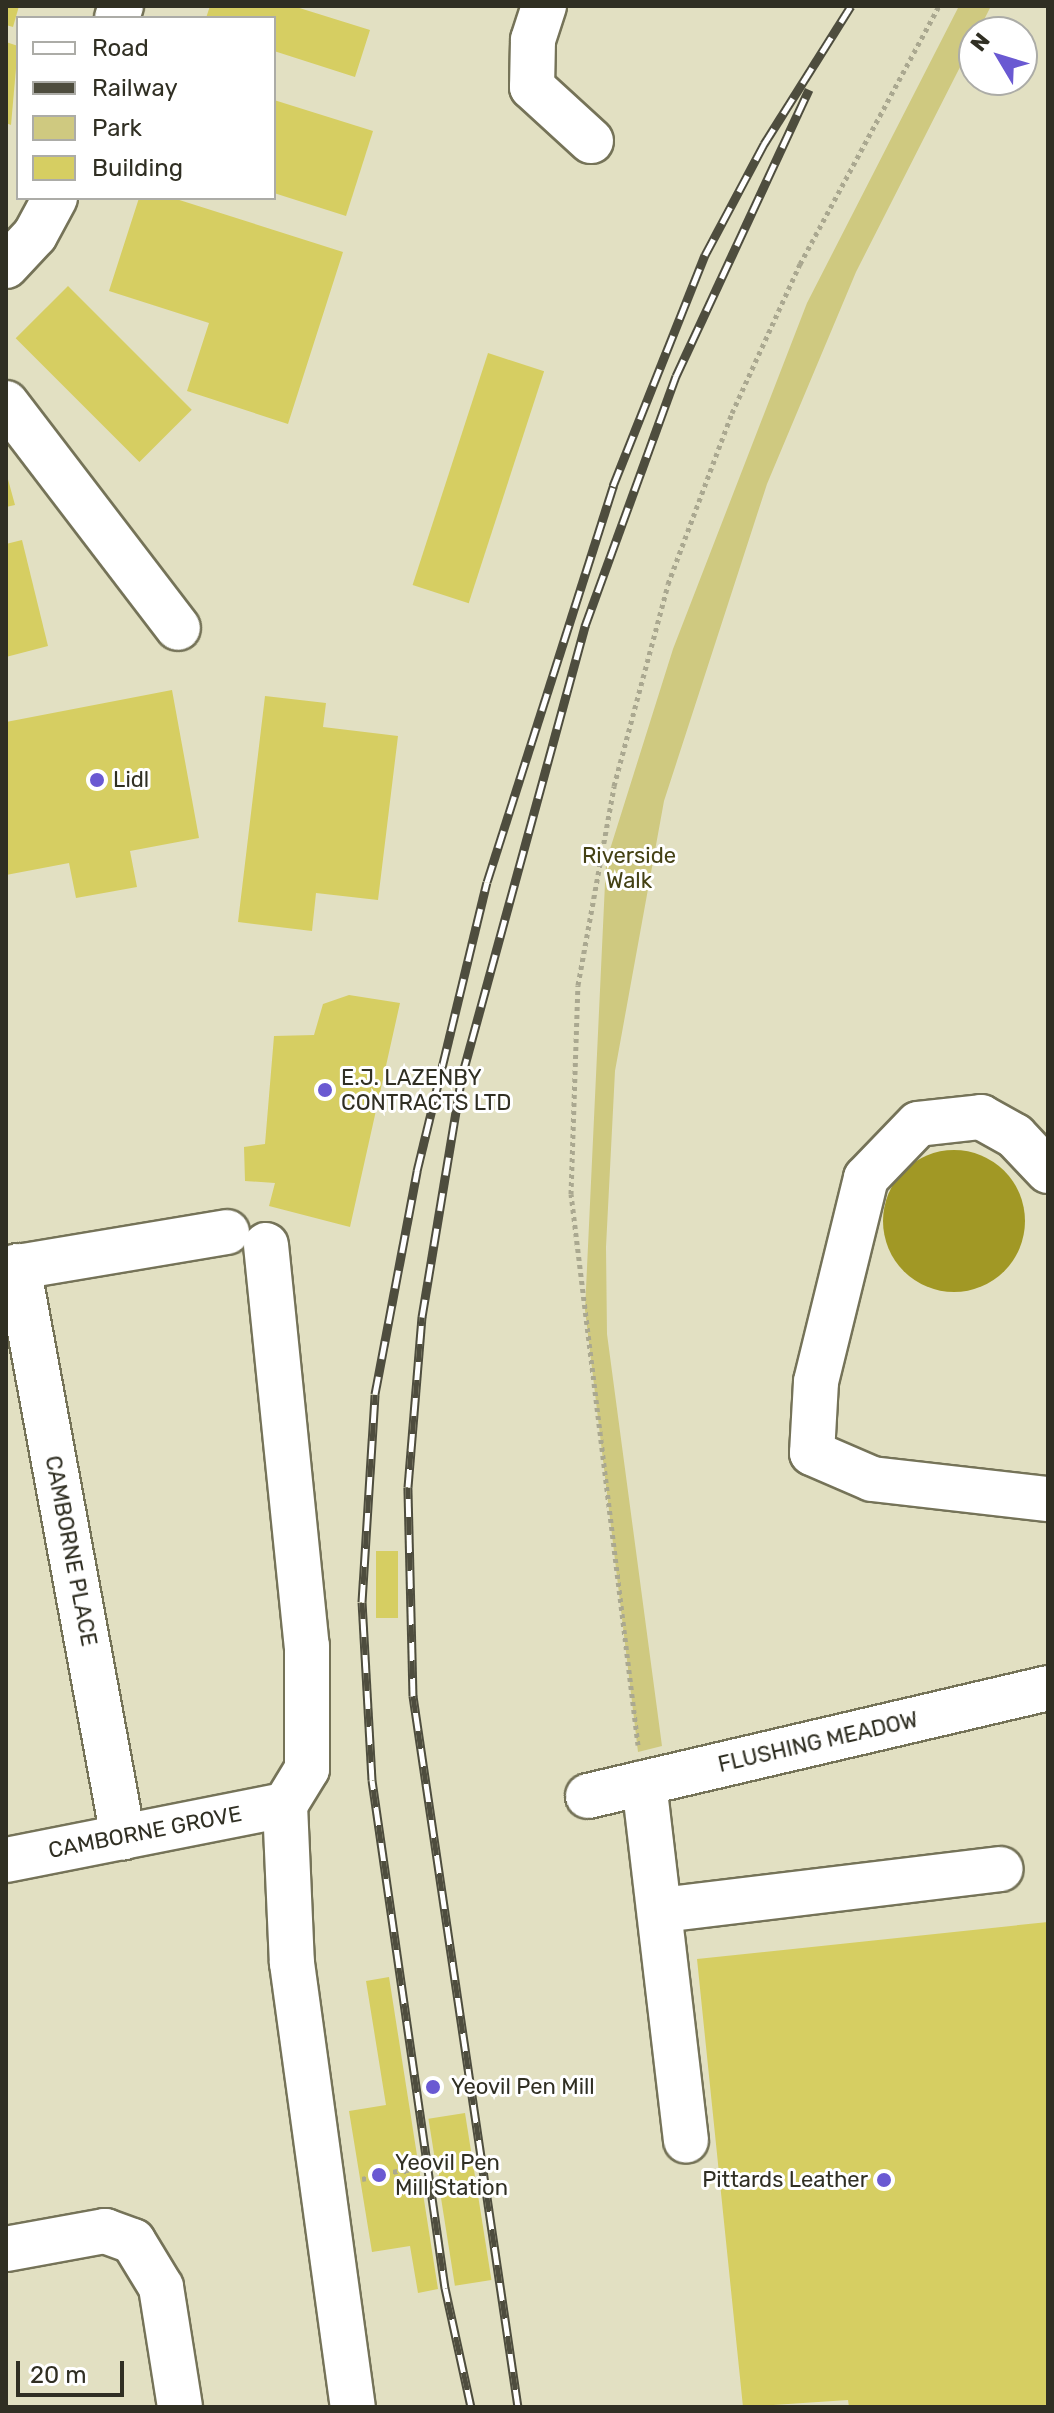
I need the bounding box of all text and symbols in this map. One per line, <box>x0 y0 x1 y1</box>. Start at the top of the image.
legend <box>16 16 276 200</box>
north arrow <box>958 16 1038 96</box>
text: N <box>965 28 996 57</box>
text: Road <box>92 34 149 62</box>
text: Railway <box>92 74 178 102</box>
text: Park <box>92 114 142 142</box>
text: Building <box>92 154 183 182</box>
place label: Lidl <box>113 767 149 793</box>
marker: Lidl <box>88 771 106 789</box>
park label: Riverside Walk <box>582 842 676 894</box>
place label: E.J. LAZENBY CONTRACTS LTD <box>341 1064 511 1116</box>
marker: E.J. LAZENBY CONTRACTS LTD <box>316 1081 334 1099</box>
street label: CAMBORNE PLACE <box>40 1453 102 1649</box>
street label: FLUSHING MEADOW <box>715 1706 921 1778</box>
street label: CAMBORNE GROVE <box>46 1800 244 1864</box>
place label: Yeovil Pen Mill <box>451 2074 595 2100</box>
marker: Yeovil Pen Mill <box>422 2076 444 2098</box>
place label: Yeovil Pen Mill Station <box>395 2149 508 2200</box>
marker: Yeovil Pen Mill Station <box>370 2166 388 2184</box>
place label: Pittards Leather <box>702 2167 868 2193</box>
marker: Pittards Leather <box>875 2171 893 2189</box>
scale bar <box>20 2345 128 2395</box>
text: 20 m <box>30 2361 87 2389</box>

